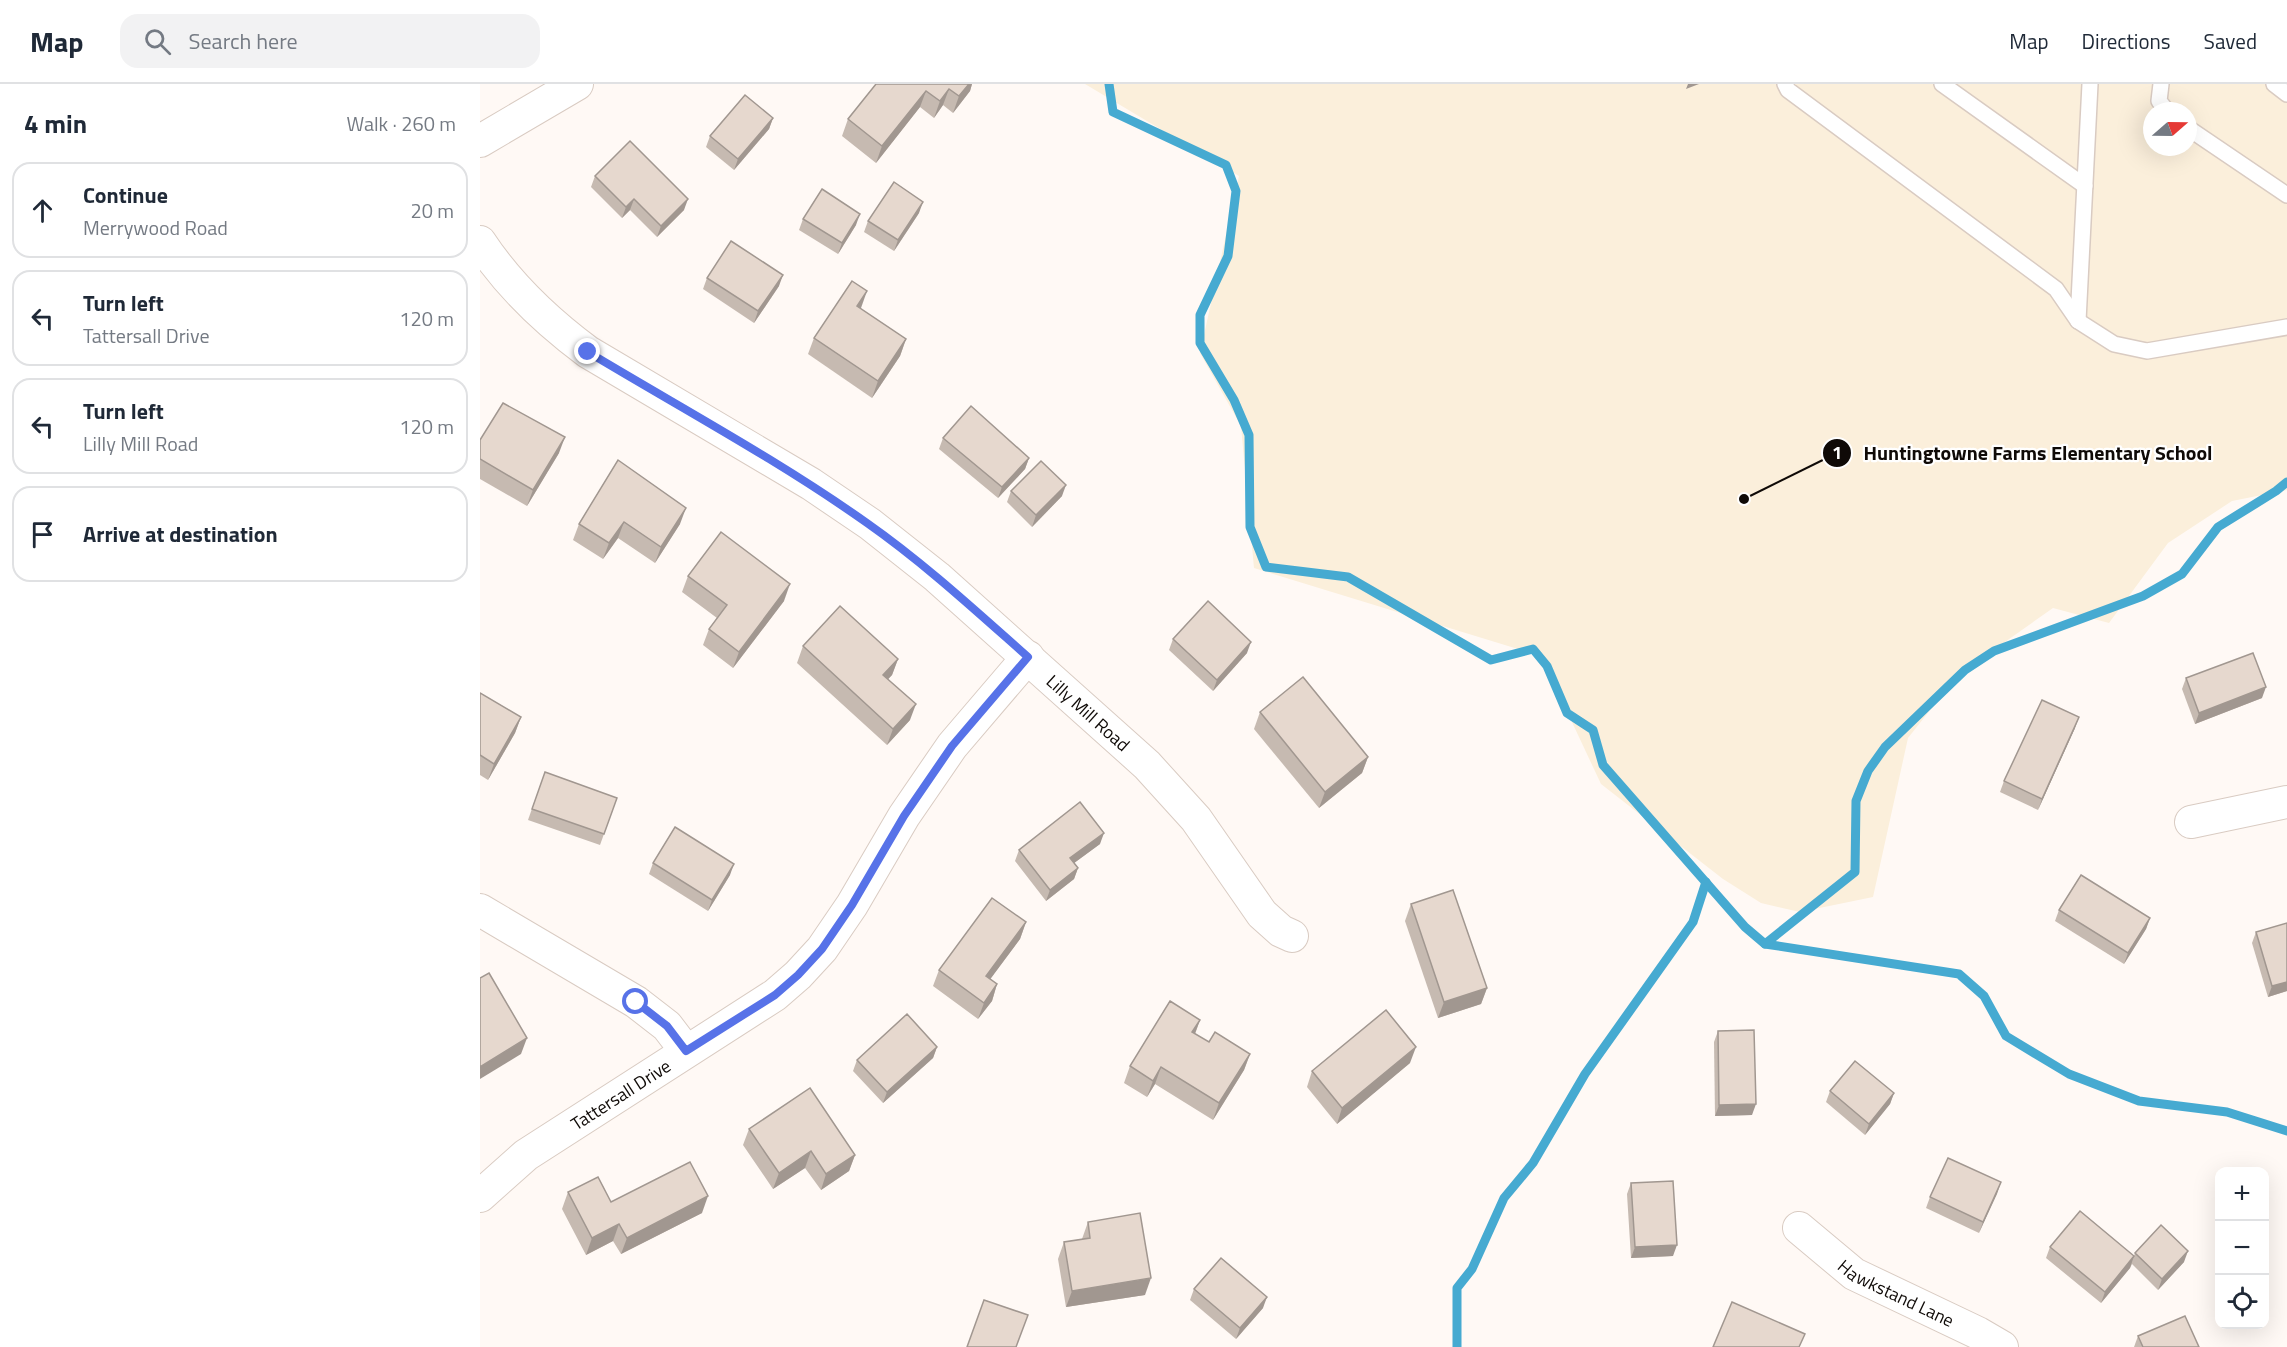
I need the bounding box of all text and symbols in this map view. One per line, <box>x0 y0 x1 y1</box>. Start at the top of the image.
search box <box>120 14 540 68</box>
text: Map <box>30 20 84 63</box>
text: Search here <box>189 24 298 58</box>
icon: search <box>141 25 174 58</box>
text: Map <box>2009 25 2049 57</box>
text: Directions <box>2082 25 2171 57</box>
text: Saved <box>2204 25 2257 57</box>
north arrow <box>2143 102 2197 156</box>
text: 4 min <box>24 104 87 143</box>
text: Walk · 260 m <box>347 108 456 139</box>
text: Continue <box>83 178 168 212</box>
icon: ahead <box>26 194 59 227</box>
text: 20 m <box>410 195 454 226</box>
text: Merrywood Road <box>83 212 228 243</box>
text: Turn left <box>83 286 164 320</box>
icon: left <box>26 302 59 335</box>
text: 120 m <box>399 303 454 334</box>
text: Tattersall Drive <box>83 320 210 351</box>
route end <box>574 338 600 364</box>
text: Turn left <box>83 394 164 428</box>
icon: left <box>26 410 59 443</box>
text: 120 m <box>399 411 454 442</box>
text: Lilly Mill Road <box>83 428 198 459</box>
callout: Huntingtowne Farms Elementary School <box>1822 434 2225 472</box>
text: Huntingtowne Farms Elementary School <box>1863 437 2213 468</box>
text: 1 <box>1832 439 1842 466</box>
text: Arrive at destination <box>83 517 278 551</box>
icon: arrive <box>26 518 59 551</box>
street label: Lilly Mill Road <box>1041 668 1136 757</box>
route start <box>622 988 648 1014</box>
street label: Tattersall Drive <box>565 1052 676 1136</box>
map controls <box>2215 1167 2269 1329</box>
button: + <box>2215 1167 2269 1221</box>
button: − <box>2215 1221 2269 1275</box>
street label: Hawkstand Lane <box>1832 1253 1959 1333</box>
button: locate <box>2215 1275 2269 1329</box>

